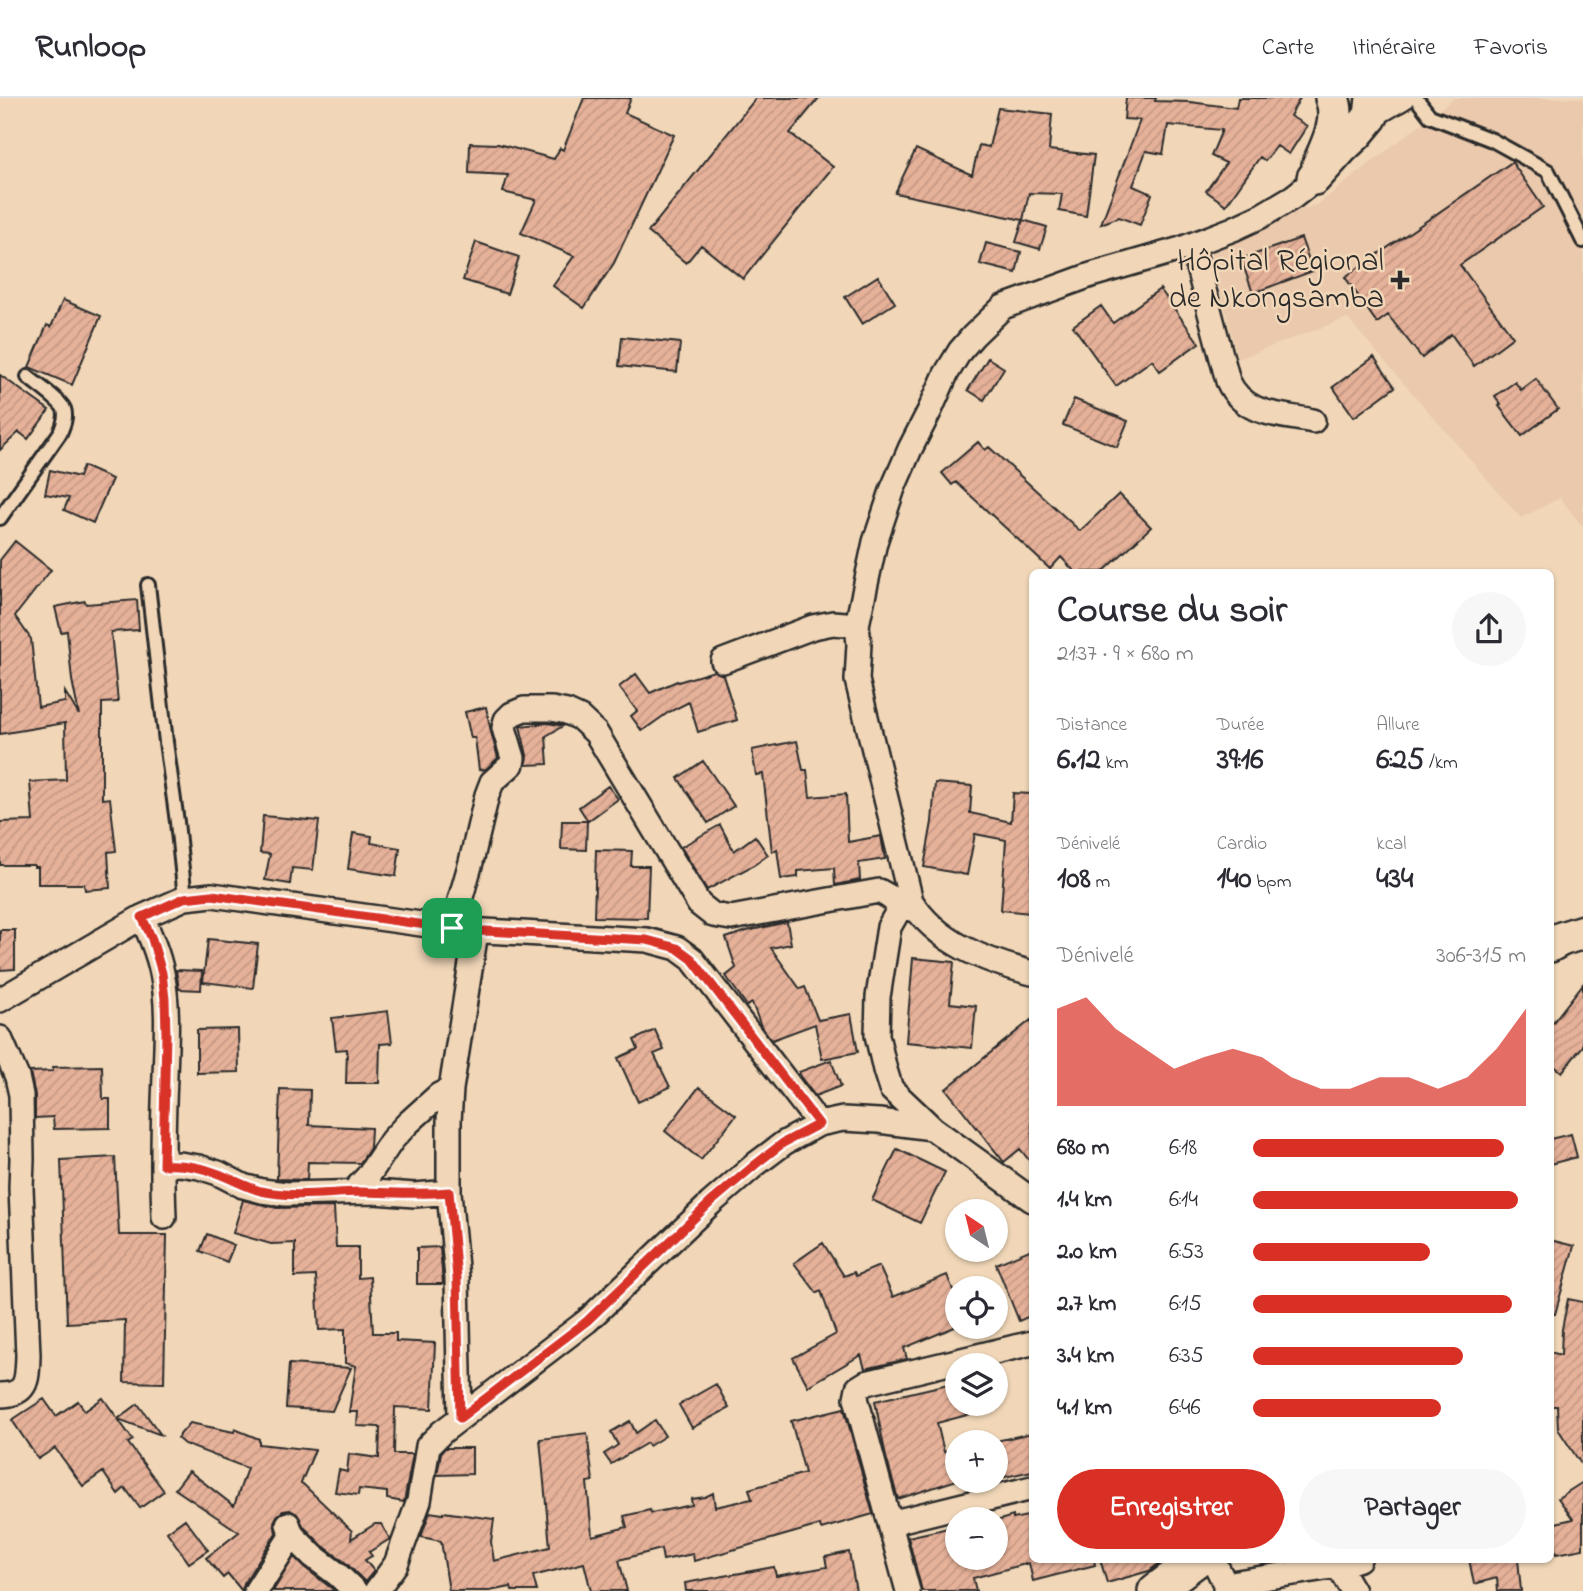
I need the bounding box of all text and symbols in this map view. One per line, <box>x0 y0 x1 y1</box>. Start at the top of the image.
text: Runloop <box>35 24 146 72</box>
text: Carte <box>1262 31 1314 66</box>
text: Itinéraire <box>1352 31 1436 66</box>
text: Favoris <box>1474 31 1548 66</box>
place label: Hôpital Régional de Nkongsamba <box>1169 239 1384 323</box>
marker: Hôpital Régional de Nkongsamba <box>1390 270 1410 290</box>
text: Course du soir <box>1057 584 1287 640</box>
button: share <box>1452 592 1526 666</box>
text: 21:37 · 9 × 680 m <box>1057 638 1194 671</box>
text: Distance <box>1057 712 1127 739</box>
text: Durée <box>1217 712 1264 739</box>
text: Allure <box>1376 712 1420 739</box>
text: 6.12 <box>1057 739 1101 783</box>
text: 39:16 <box>1217 739 1263 783</box>
text: 6:25 <box>1376 739 1424 783</box>
text: km <box>1101 750 1129 777</box>
text: /km <box>1424 750 1458 777</box>
text: Dénivelé <box>1057 831 1120 858</box>
text: Cardio <box>1217 831 1267 858</box>
text: kcal <box>1376 831 1407 858</box>
text: 108 <box>1057 858 1091 902</box>
text: 140 <box>1217 858 1252 902</box>
text: 434 <box>1376 858 1413 902</box>
text: m <box>1091 869 1110 896</box>
text: bpm <box>1252 869 1291 896</box>
pin <box>422 898 482 958</box>
icon: arrive <box>433 909 471 947</box>
text: Dénivelé <box>1057 940 1134 973</box>
text: 306–315 m <box>1436 940 1526 973</box>
text: 680 m <box>1057 1132 1109 1165</box>
text: 6:18 <box>1169 1132 1197 1165</box>
text: 1.4 km <box>1057 1184 1112 1217</box>
text: 6:14 <box>1169 1184 1198 1217</box>
north arrow <box>945 1199 1008 1262</box>
map controls <box>945 1199 1008 1570</box>
text: 2.0 km <box>1057 1236 1117 1269</box>
text: 6:53 <box>1169 1236 1204 1269</box>
button: locate <box>945 1276 1008 1339</box>
text: 2.7 km <box>1057 1288 1116 1321</box>
text: 6:15 <box>1169 1288 1202 1321</box>
text: 3.4 km <box>1057 1340 1114 1373</box>
text: 6:35 <box>1169 1340 1204 1373</box>
button: layers <box>945 1353 1008 1416</box>
text: 4.1 km <box>1057 1392 1112 1425</box>
text: 6:46 <box>1169 1392 1201 1425</box>
button: + <box>945 1430 1008 1493</box>
button: Enregistrer <box>1057 1469 1285 1549</box>
button: Partager <box>1299 1469 1526 1549</box>
button: − <box>945 1507 1008 1570</box>

